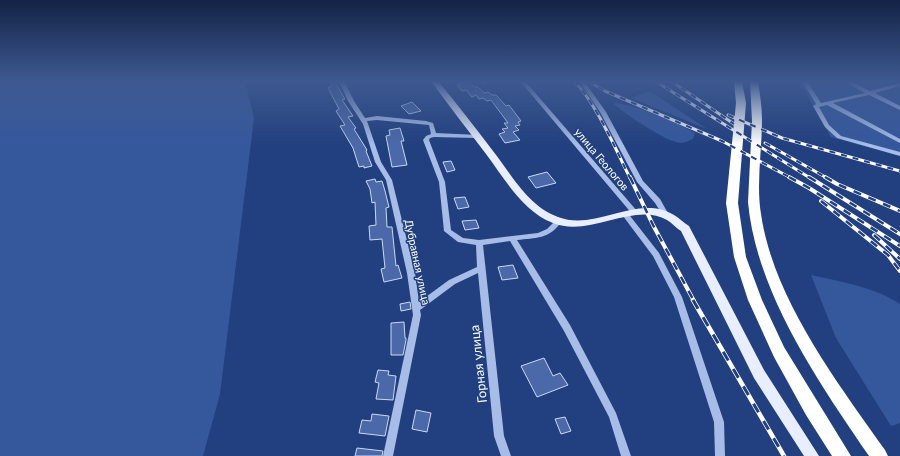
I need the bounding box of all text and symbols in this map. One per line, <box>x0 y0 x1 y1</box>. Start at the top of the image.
street label: улица Геологов <box>572 125 632 193</box>
street label: Дубравная улица <box>403 218 433 306</box>
street label: Горная улица <box>466 324 490 404</box>

